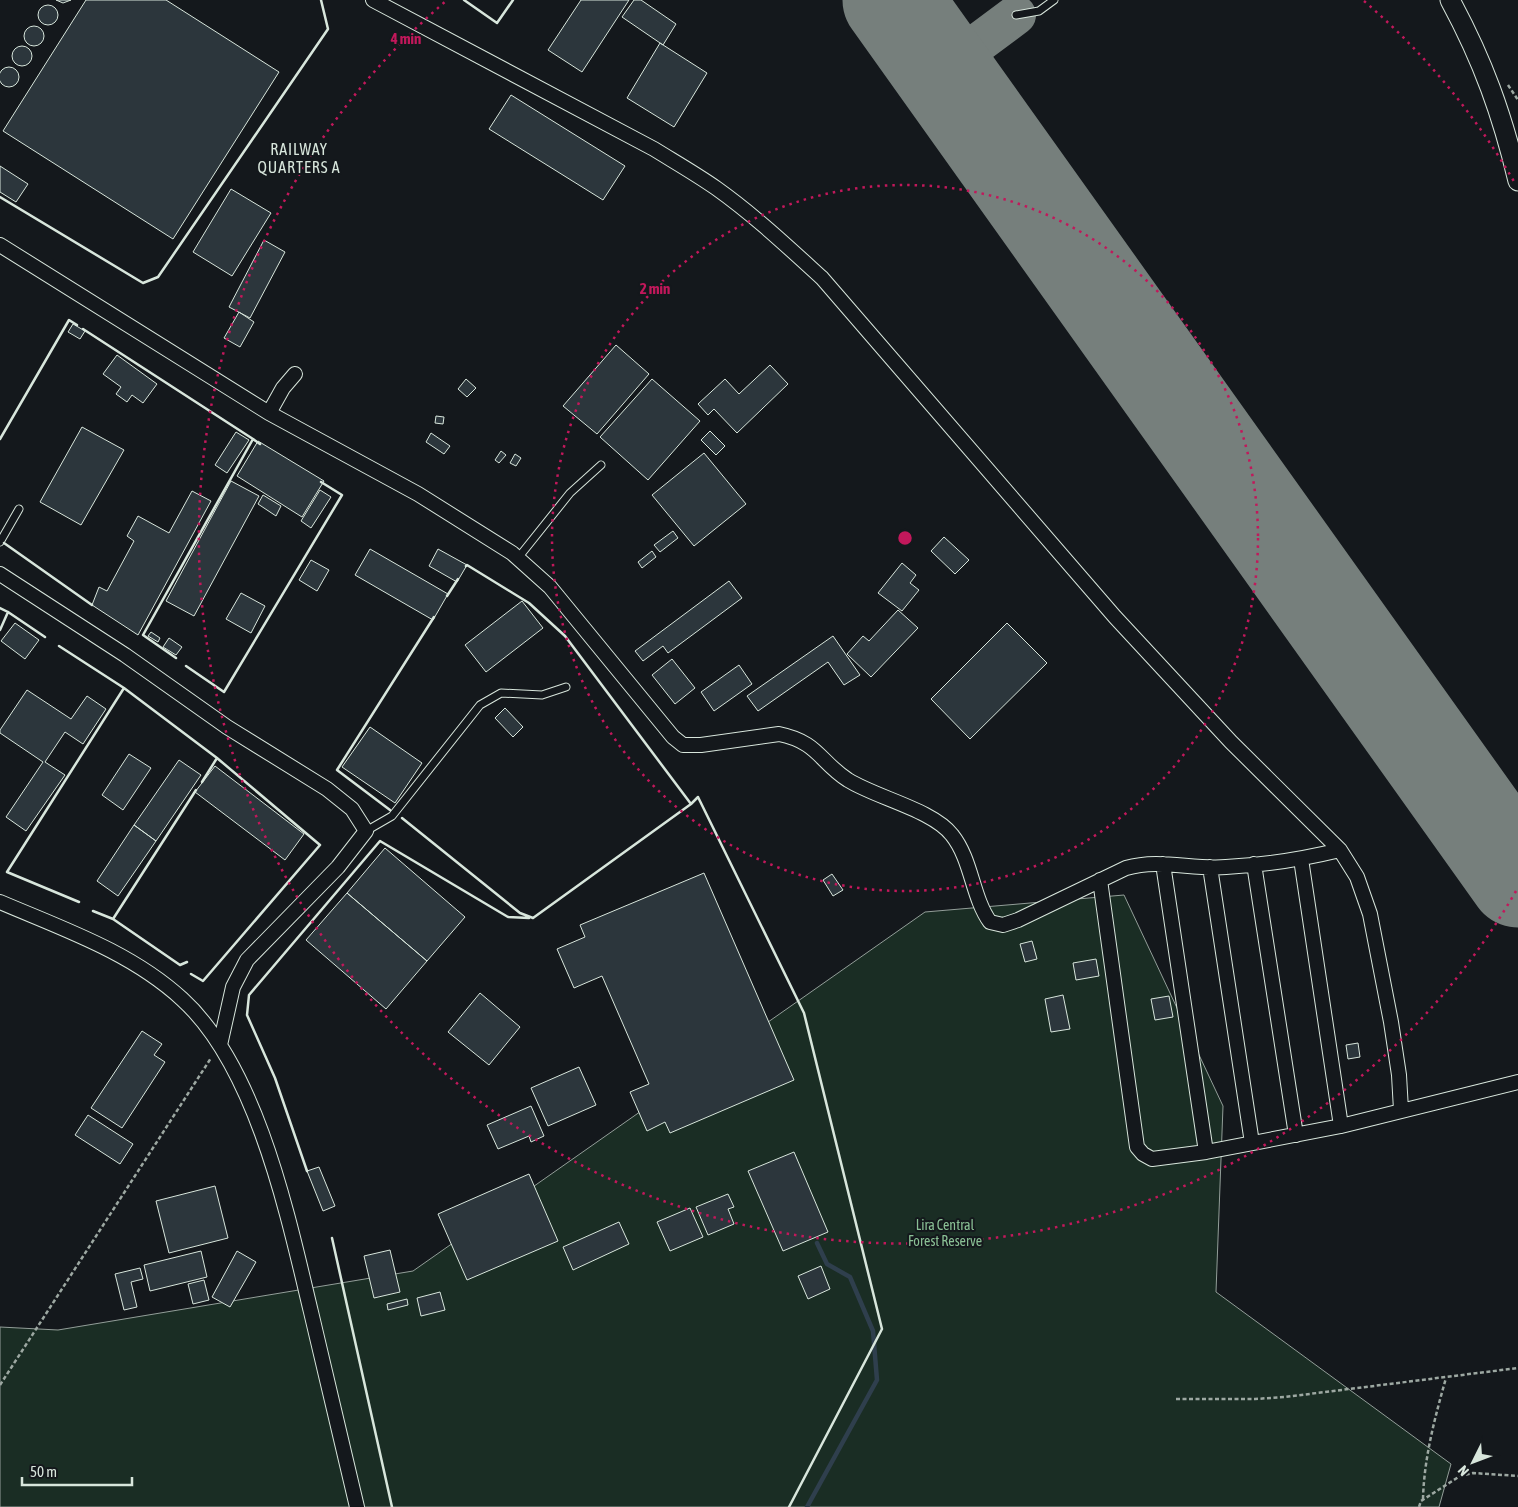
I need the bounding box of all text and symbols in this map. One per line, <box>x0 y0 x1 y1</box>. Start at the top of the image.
text: 4 min <box>390 30 421 47</box>
district label: RAILWAY QUARTERS A <box>257 140 341 176</box>
text: 2 min <box>640 280 670 297</box>
centre of rings <box>896 529 914 547</box>
park label: Lira Central Forest Reserve <box>908 1217 982 1249</box>
north arrow <box>1448 1437 1498 1487</box>
scale bar <box>22 1454 132 1486</box>
text: N <box>1455 1462 1472 1479</box>
text: 50 m <box>30 1463 57 1480</box>

